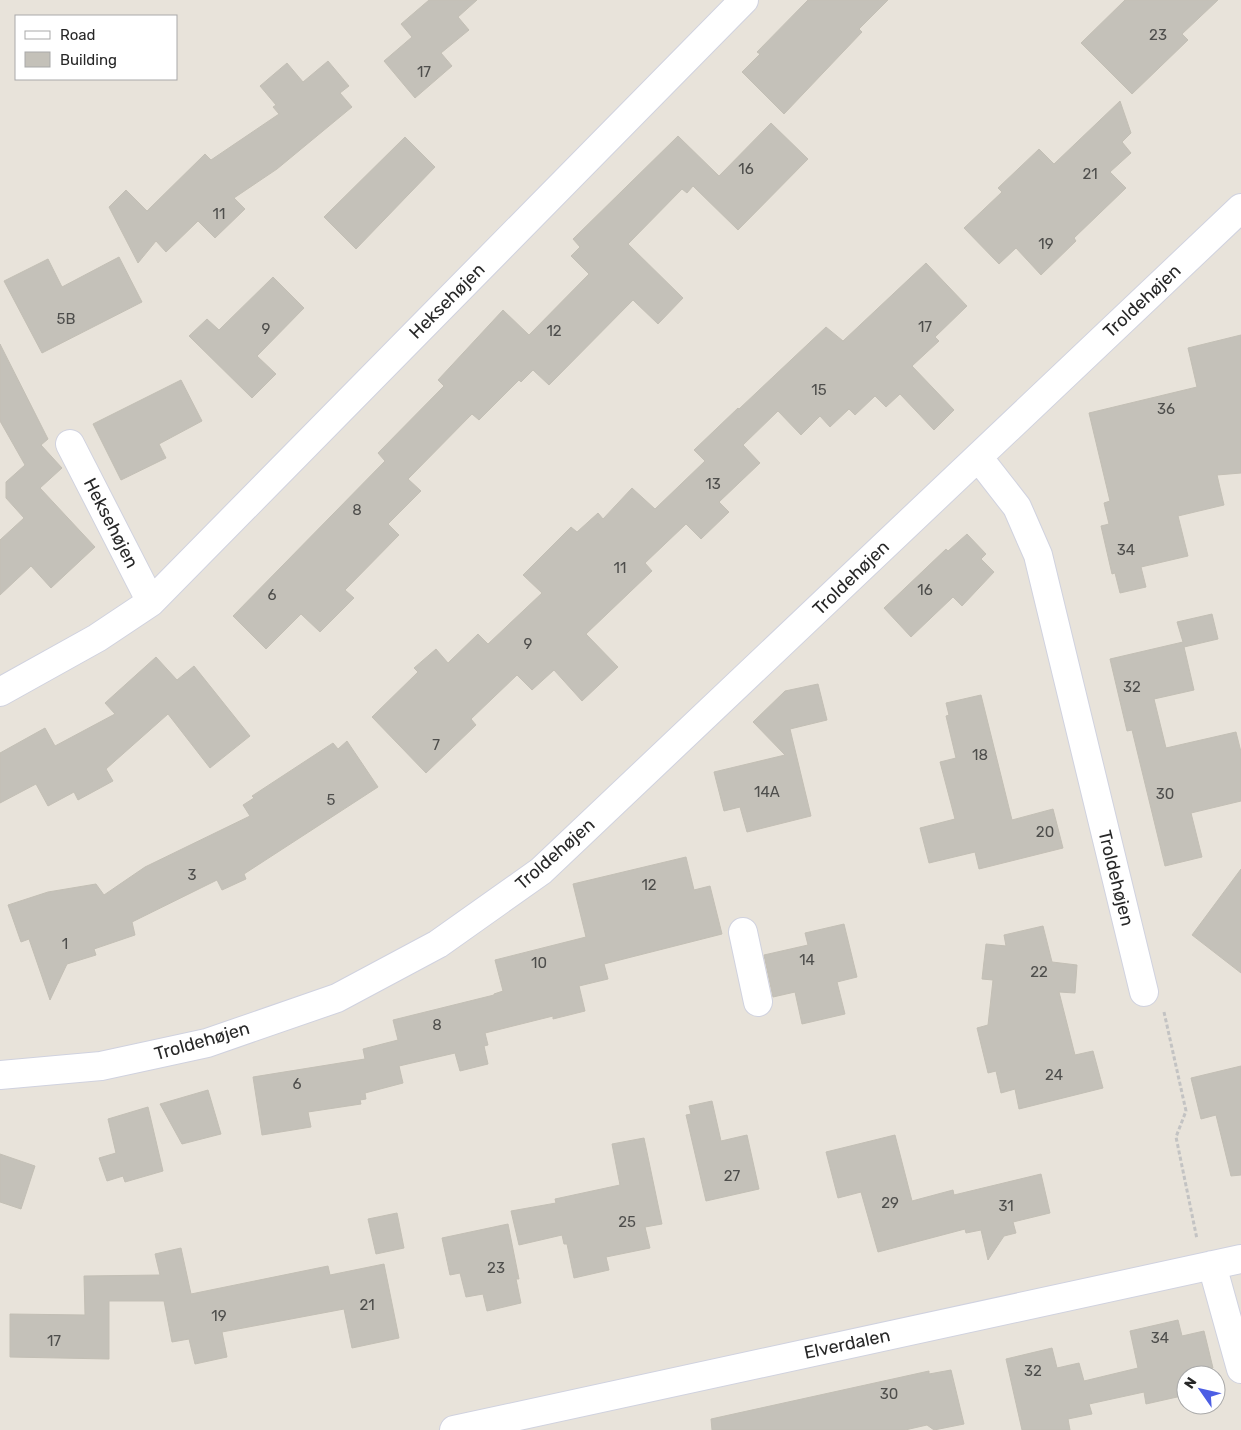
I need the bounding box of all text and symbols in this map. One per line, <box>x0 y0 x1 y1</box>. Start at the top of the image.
legend <box>15 15 178 80</box>
text: Road <box>60 26 96 44</box>
house number: 23 <box>1149 26 1167 44</box>
text: Building <box>60 51 117 69</box>
house number: 17 <box>417 63 431 81</box>
house number: 16 <box>738 160 754 178</box>
house number: 21 <box>1082 165 1098 183</box>
house number: 11 <box>213 205 225 223</box>
house number: 19 <box>1038 235 1054 253</box>
street label: Heksehøjen <box>405 259 489 343</box>
street label: Troldehøjen <box>1099 260 1185 342</box>
house number: 5B <box>57 310 75 328</box>
house number: 17 <box>918 318 932 336</box>
house number: 9 <box>262 320 271 338</box>
house number: 12 <box>546 322 562 340</box>
house number: 15 <box>811 381 827 399</box>
house number: 36 <box>1157 400 1175 418</box>
street label: Heksehøjen <box>79 474 143 572</box>
house number: 13 <box>705 475 721 493</box>
house number: 8 <box>352 501 362 519</box>
street label: Troldehøjen <box>808 536 894 620</box>
house number: 34 <box>1117 541 1135 559</box>
house number: 11 <box>614 559 626 577</box>
house number: 16 <box>917 581 933 599</box>
house number: 6 <box>267 586 277 604</box>
house number: 9 <box>524 635 533 653</box>
house number: 32 <box>1123 678 1141 696</box>
house number: 7 <box>432 736 440 754</box>
house number: 18 <box>972 746 988 764</box>
house number: 14A <box>754 783 780 801</box>
house number: 30 <box>1156 785 1174 803</box>
house number: 5 <box>327 791 336 809</box>
street label: Troldehøjen <box>511 814 599 894</box>
house number: 20 <box>1036 823 1054 841</box>
street label: Troldehøjen <box>1093 828 1139 928</box>
house number: 3 <box>187 866 197 884</box>
house number: 12 <box>641 876 657 894</box>
house number: 1 <box>62 935 68 953</box>
house number: 14 <box>799 951 815 969</box>
house number: 10 <box>531 954 547 972</box>
house number: 22 <box>1030 963 1048 981</box>
house number: 8 <box>432 1016 442 1034</box>
street label: Troldehøjen <box>152 1017 252 1065</box>
house number: 24 <box>1045 1066 1063 1084</box>
house number: 6 <box>292 1075 302 1093</box>
house number: 27 <box>724 1167 741 1185</box>
house number: 29 <box>881 1194 899 1212</box>
house number: 31 <box>998 1197 1014 1215</box>
house number: 25 <box>618 1213 636 1231</box>
house number: 23 <box>487 1259 505 1277</box>
house number: 21 <box>359 1296 375 1314</box>
house number: 19 <box>211 1307 227 1325</box>
street label: Elverdalen <box>802 1324 892 1364</box>
house number: 34 <box>1151 1329 1169 1347</box>
house number: 17 <box>47 1332 61 1350</box>
house number: 32 <box>1024 1362 1042 1380</box>
north arrow <box>1176 1365 1226 1415</box>
text: N <box>1181 1374 1201 1392</box>
house number: 30 <box>880 1385 898 1403</box>

